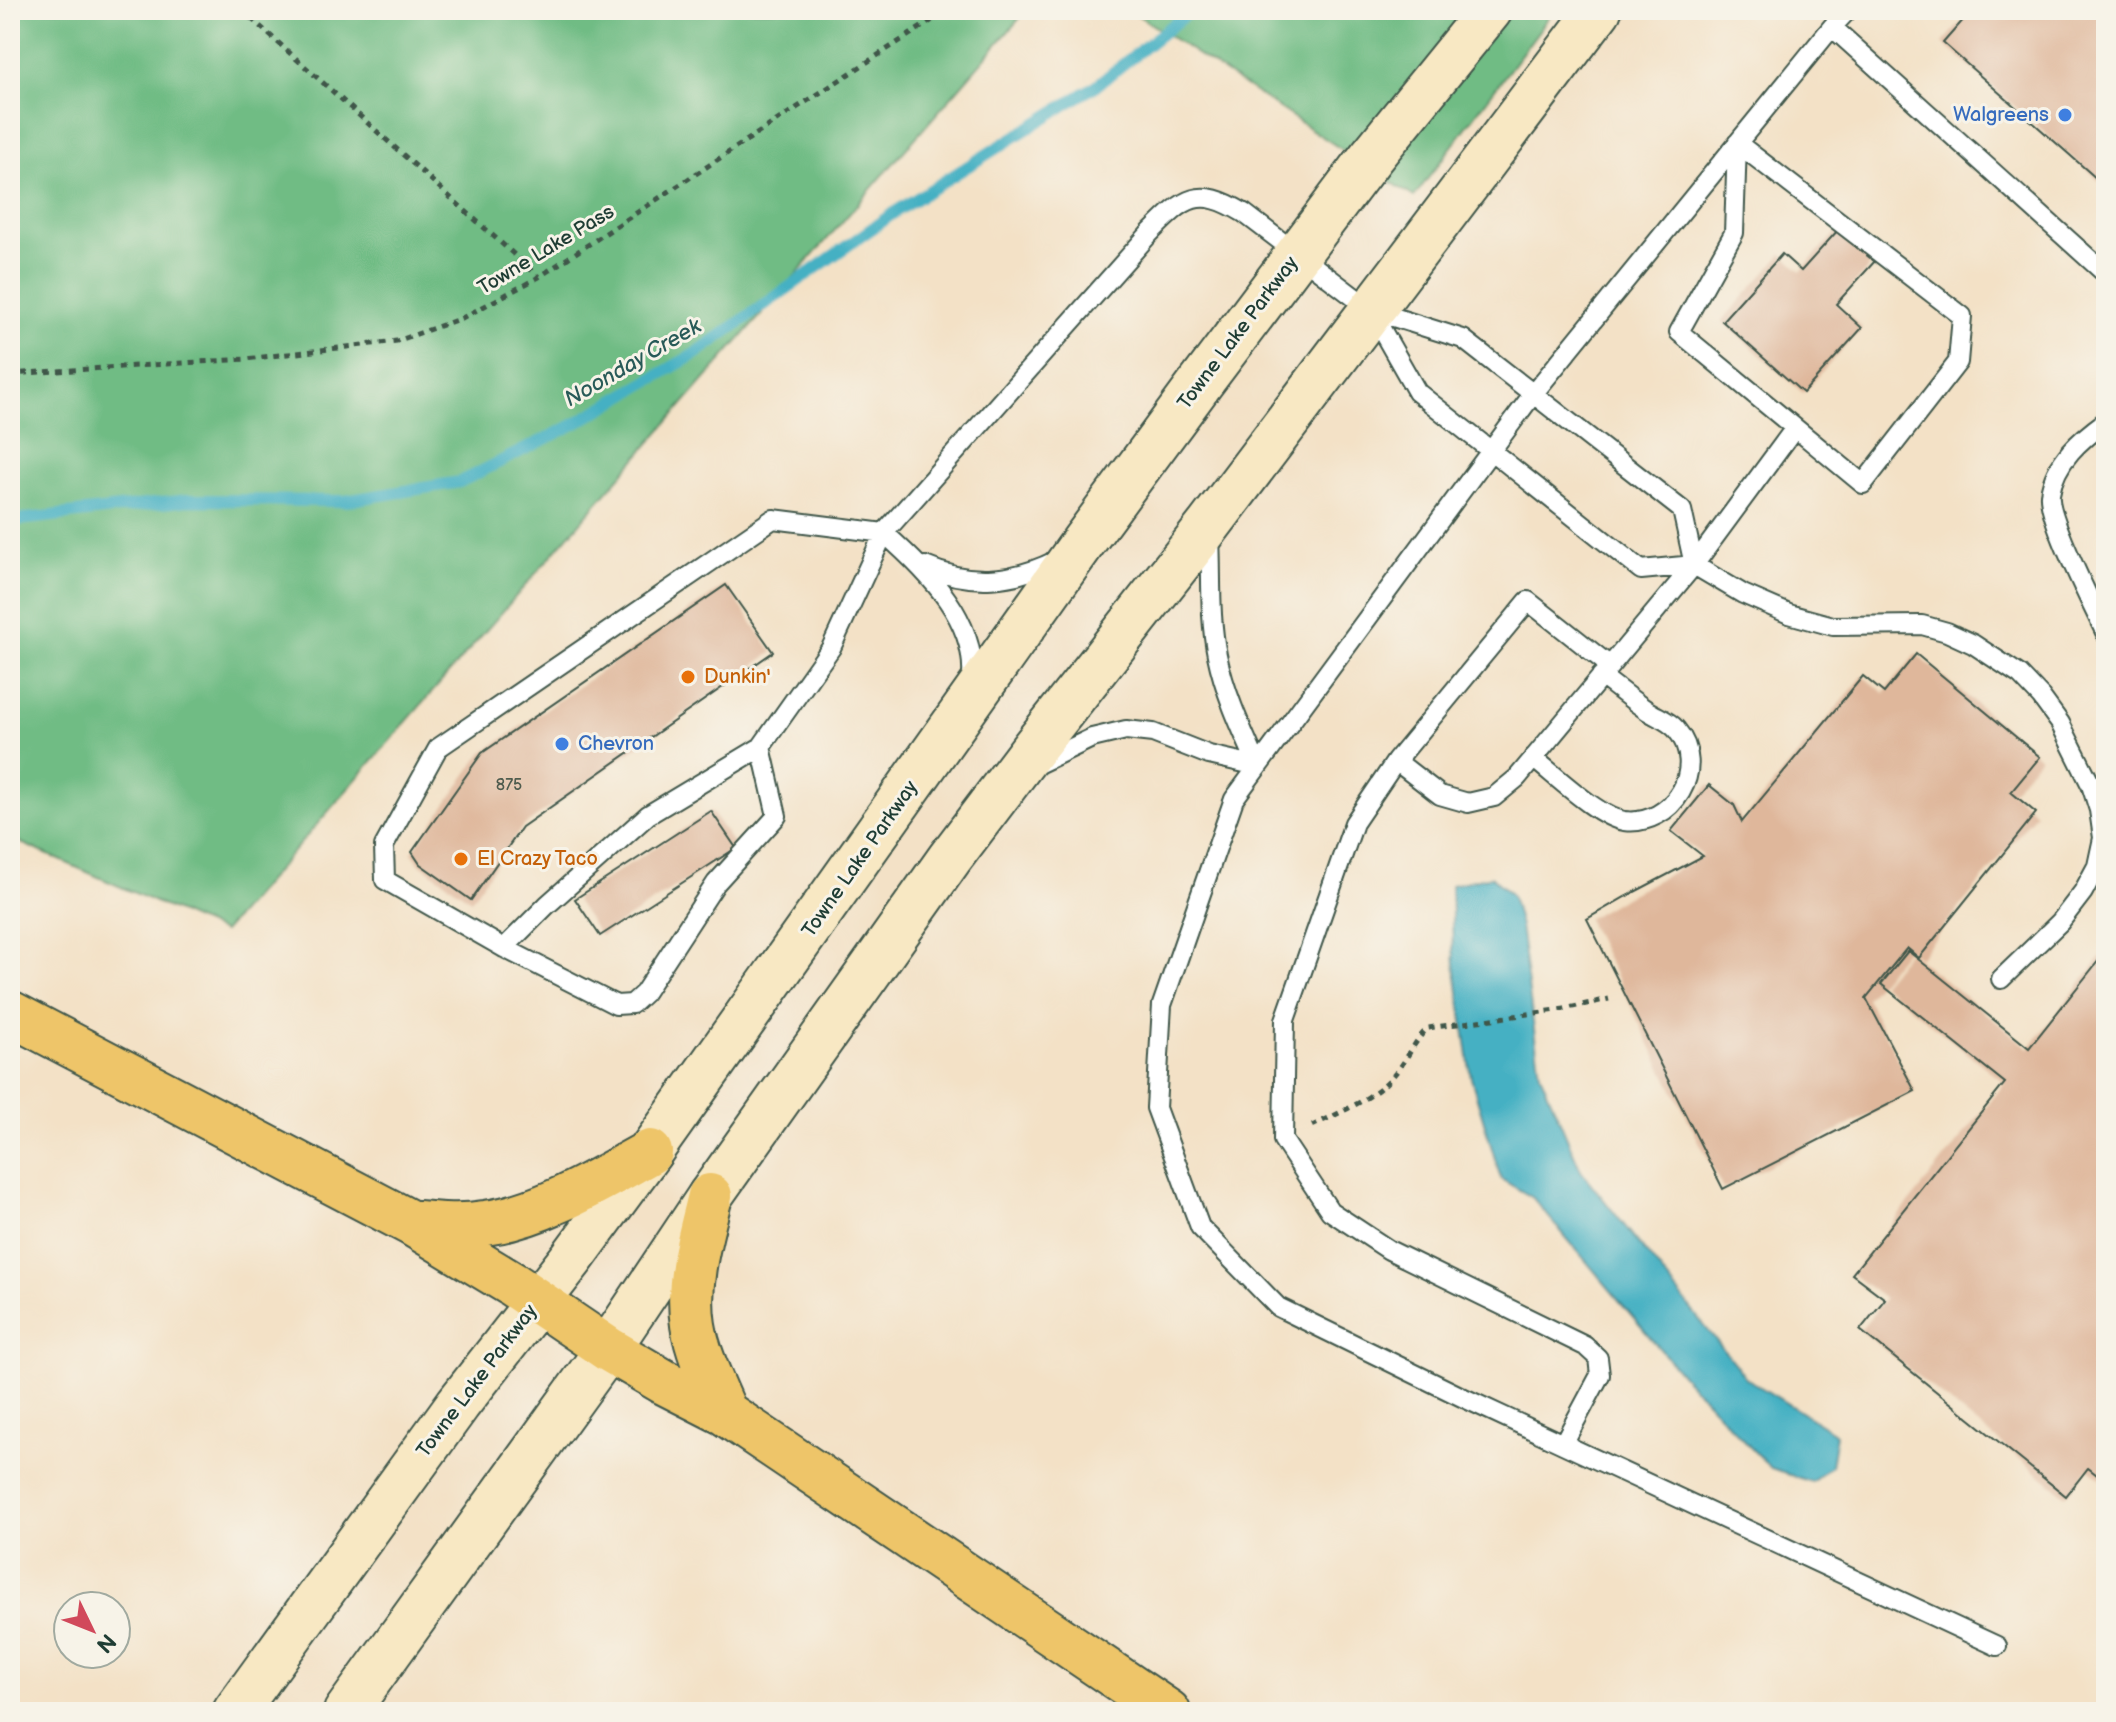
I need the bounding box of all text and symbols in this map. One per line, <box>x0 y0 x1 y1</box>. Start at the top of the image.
place label: Walgreens <box>1953 103 2049 127</box>
marker: Walgreens <box>2056 106 2074 124</box>
street label: Towne Lake Pass <box>473 200 619 300</box>
street label: Towne Lake Parkway <box>1172 252 1304 414</box>
water label: Noonday Creek <box>560 312 707 413</box>
place label: Dunkin' <box>704 665 771 689</box>
marker: Dunkin' <box>679 668 697 686</box>
place label: Chevron <box>578 732 654 756</box>
marker: Chevron <box>553 735 571 753</box>
house number: 875 <box>496 776 522 795</box>
street label: Towne Lake Parkway <box>797 776 923 942</box>
place label: El Crazy Taco <box>477 847 598 871</box>
marker: El Crazy Taco <box>452 850 470 868</box>
street label: Towne Lake Parkway <box>411 1300 543 1462</box>
north arrow <box>52 1590 132 1670</box>
text: N <box>90 1627 121 1658</box>

